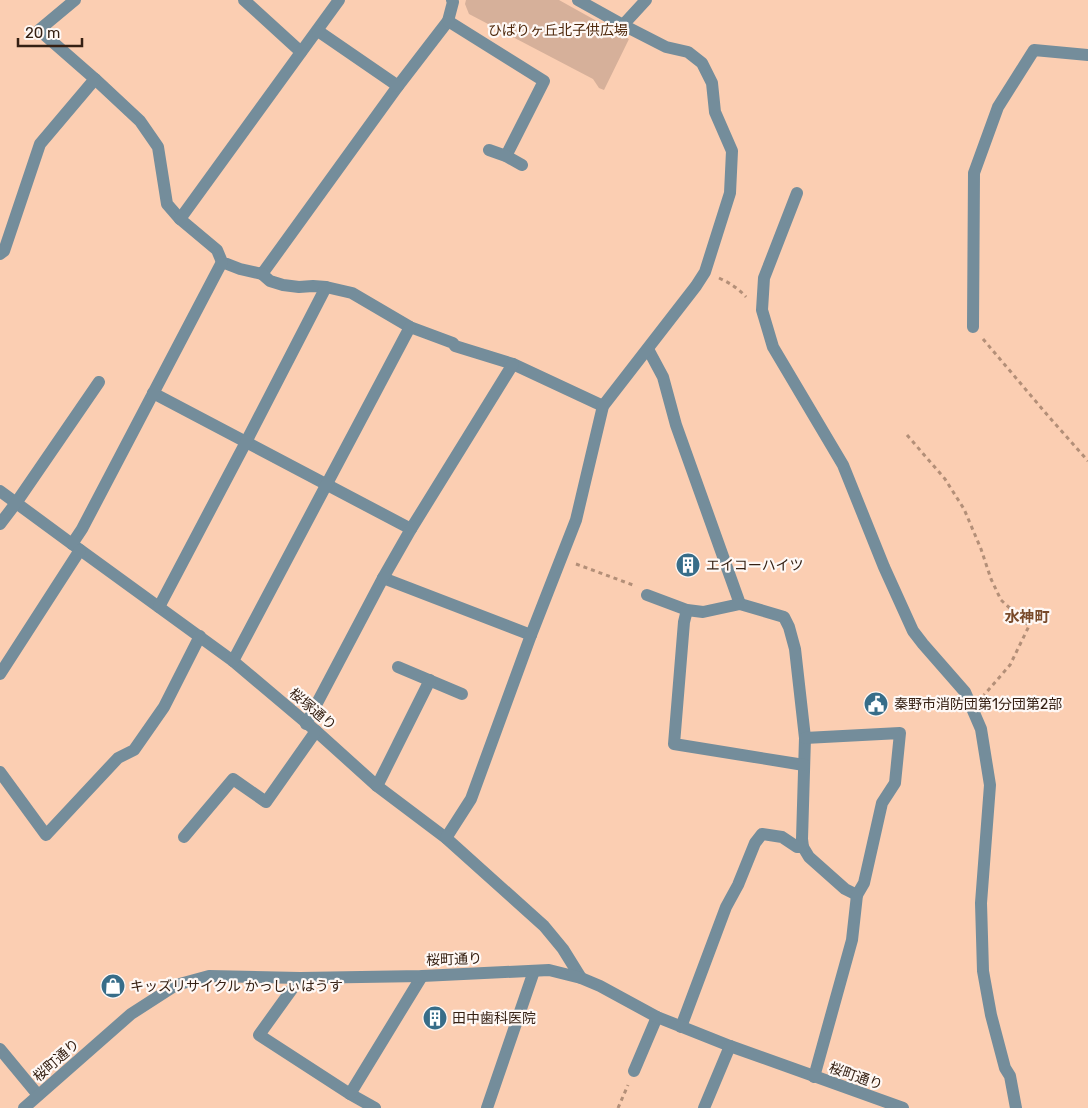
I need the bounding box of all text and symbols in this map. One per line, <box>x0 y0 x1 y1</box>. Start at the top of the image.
scale bar <box>18 15 81 47</box>
park label: ひばりヶ丘北子供広場 <box>488 22 628 39</box>
text: 20 m <box>25 24 60 42</box>
building icon: エイコーハイツ <box>675 552 701 578</box>
place label: エイコーハイツ <box>706 557 803 574</box>
district label: 水神町 <box>1004 608 1050 626</box>
street label: 桜塚通り <box>286 685 340 734</box>
public building icon: 秦野市消防団第1分団第2部 <box>863 691 889 717</box>
place label: 秦野市消防団第1分団第2部 <box>894 696 1062 713</box>
street label: 桜町通り <box>426 950 482 969</box>
shop icon: キッズリサイクル かっしぃはうす <box>100 973 126 999</box>
place label: キッズリサイクル かっしぃはうす <box>130 978 343 995</box>
building icon: 田中歯科医院 <box>422 1005 448 1031</box>
place label: 田中歯科医院 <box>452 1010 536 1027</box>
street label: 桜町通り <box>30 1036 83 1085</box>
street label: 桜町通り <box>827 1059 885 1094</box>

